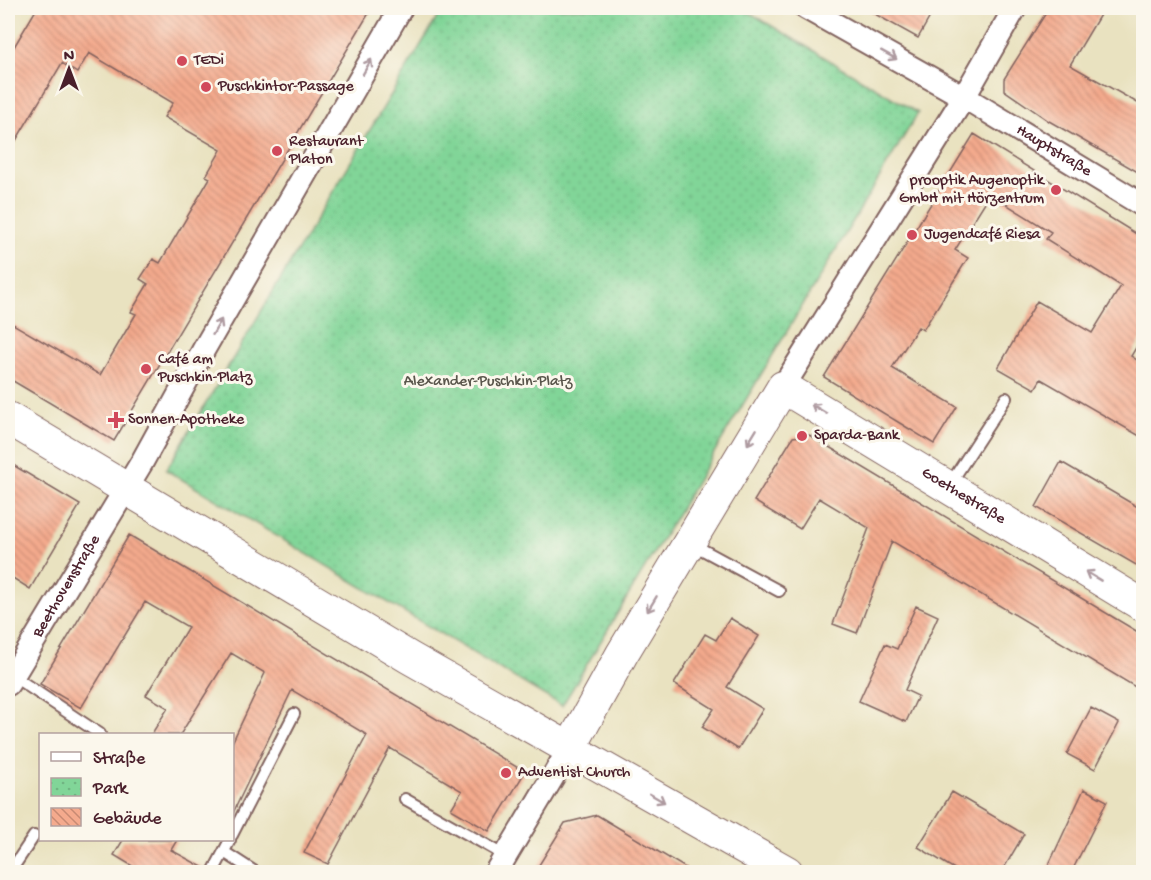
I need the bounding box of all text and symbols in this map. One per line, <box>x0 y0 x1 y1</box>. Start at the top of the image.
north arrow <box>39 39 99 99</box>
text: N <box>64 48 75 67</box>
one-way arrow <box>880 49 897 61</box>
place label: TEDi <box>193 52 224 71</box>
marker: TEDi <box>175 54 189 68</box>
one-way arrow <box>361 59 373 76</box>
place label: Puschkintor-Passage <box>217 78 354 97</box>
marker: Puschkintor-Passage <box>199 80 213 94</box>
street label: Hauptstraße <box>1012 121 1095 182</box>
place label: Restaurant Platon <box>288 133 365 170</box>
marker: Restaurant Platon <box>270 144 284 158</box>
place label: prooptik Augenoptik GmbH mit Hörzentrum <box>899 172 1046 209</box>
marker: prooptik Augenoptik GmbH mit Hörzentrum <box>1049 183 1063 197</box>
place label: Jugendcafé Riesa <box>924 226 1042 245</box>
marker: Jugendcafé Riesa <box>905 228 919 242</box>
one-way arrow <box>211 319 223 336</box>
place label: Café am Puschkin-Platz <box>157 351 253 388</box>
marker: Café am Puschkin-Platz <box>139 362 153 376</box>
park label: Alexander-Puschkin-Platz <box>404 373 573 392</box>
one-way arrow <box>811 402 828 414</box>
place label: Sonnen-Apotheke <box>128 411 245 430</box>
marker: Sonnen-Apotheke <box>109 413 123 427</box>
place label: Sparda-Bank <box>814 427 901 446</box>
one-way arrow <box>746 428 758 445</box>
marker: Sparda-Bank <box>795 429 809 443</box>
street label: Goethestraße <box>918 464 1009 529</box>
street label: Beethovenstraße <box>28 531 105 642</box>
one-way arrow <box>1085 569 1102 581</box>
one-way arrow <box>645 595 657 612</box>
legend <box>39 733 234 841</box>
text: Straße <box>93 749 146 770</box>
place label: Adventist Church <box>518 764 631 783</box>
marker: Adventist Church <box>499 766 513 780</box>
text: Park <box>92 779 129 800</box>
one-way arrow <box>648 792 665 804</box>
text: Gebäude <box>93 809 162 830</box>

